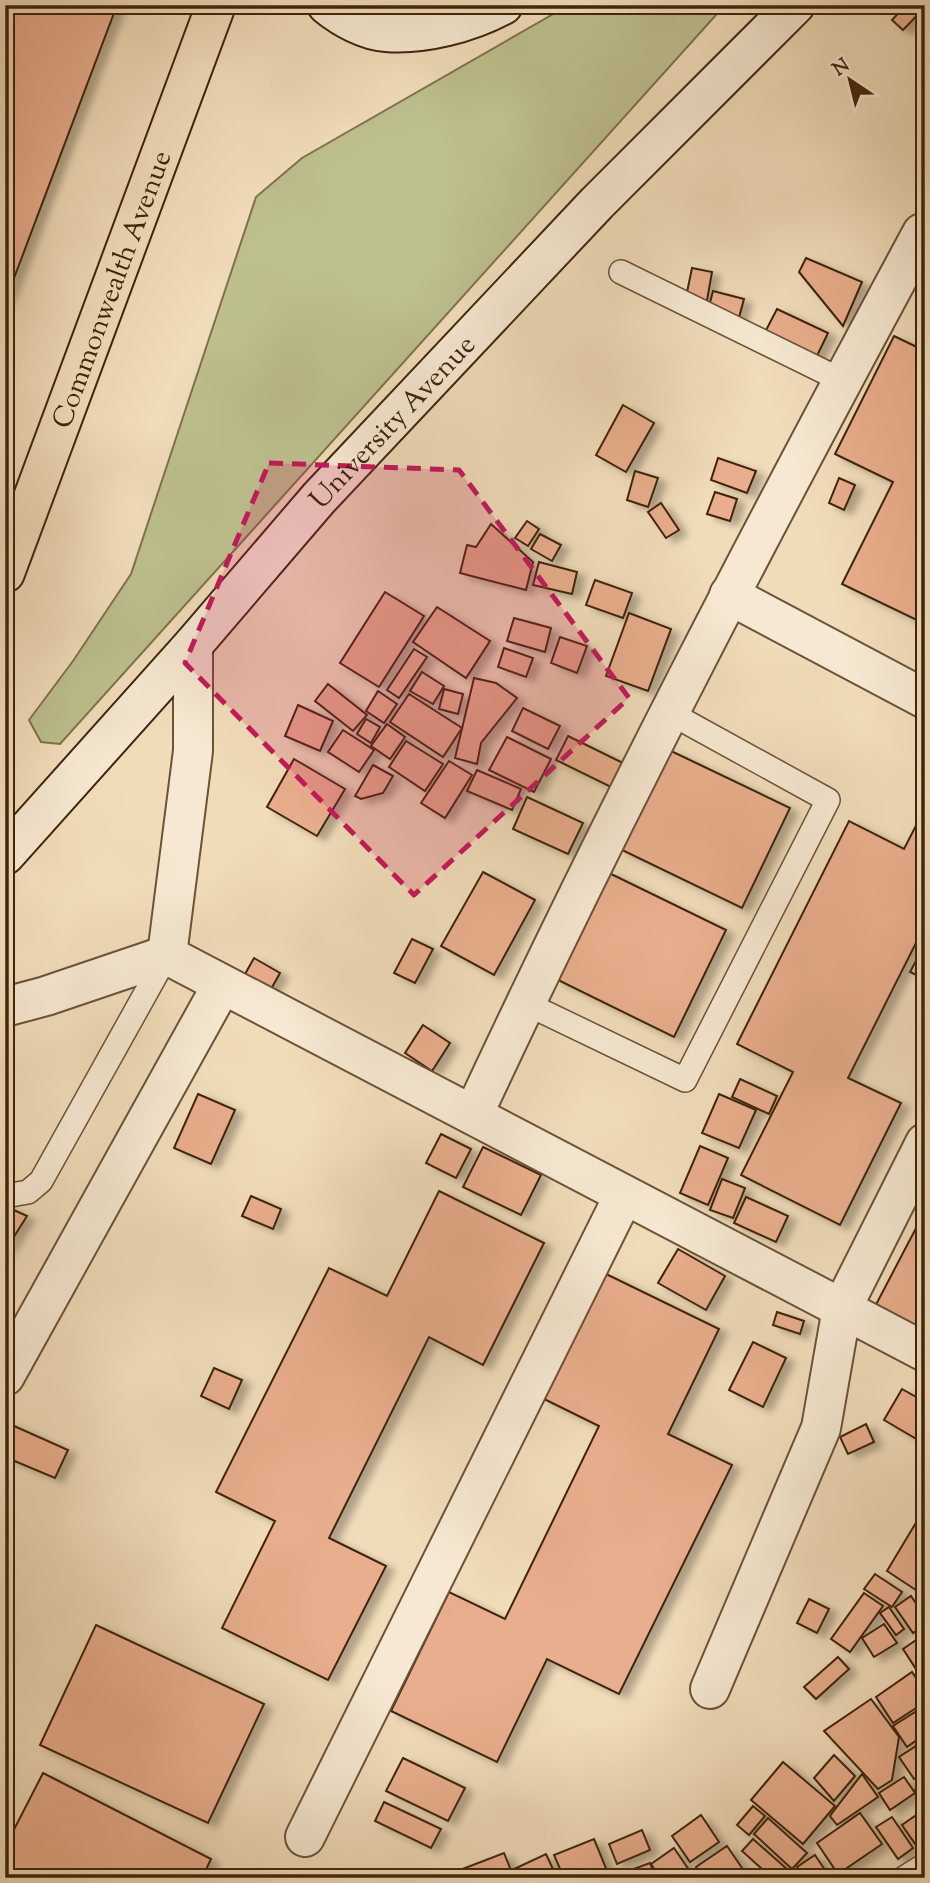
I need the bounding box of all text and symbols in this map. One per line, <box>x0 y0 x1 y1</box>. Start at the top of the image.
north arrow <box>814 46 884 116</box>
text: N <box>828 53 856 84</box>
street label: Commonwealth Avenue <box>43 145 183 435</box>
street label: University Avenue <box>301 327 486 519</box>

